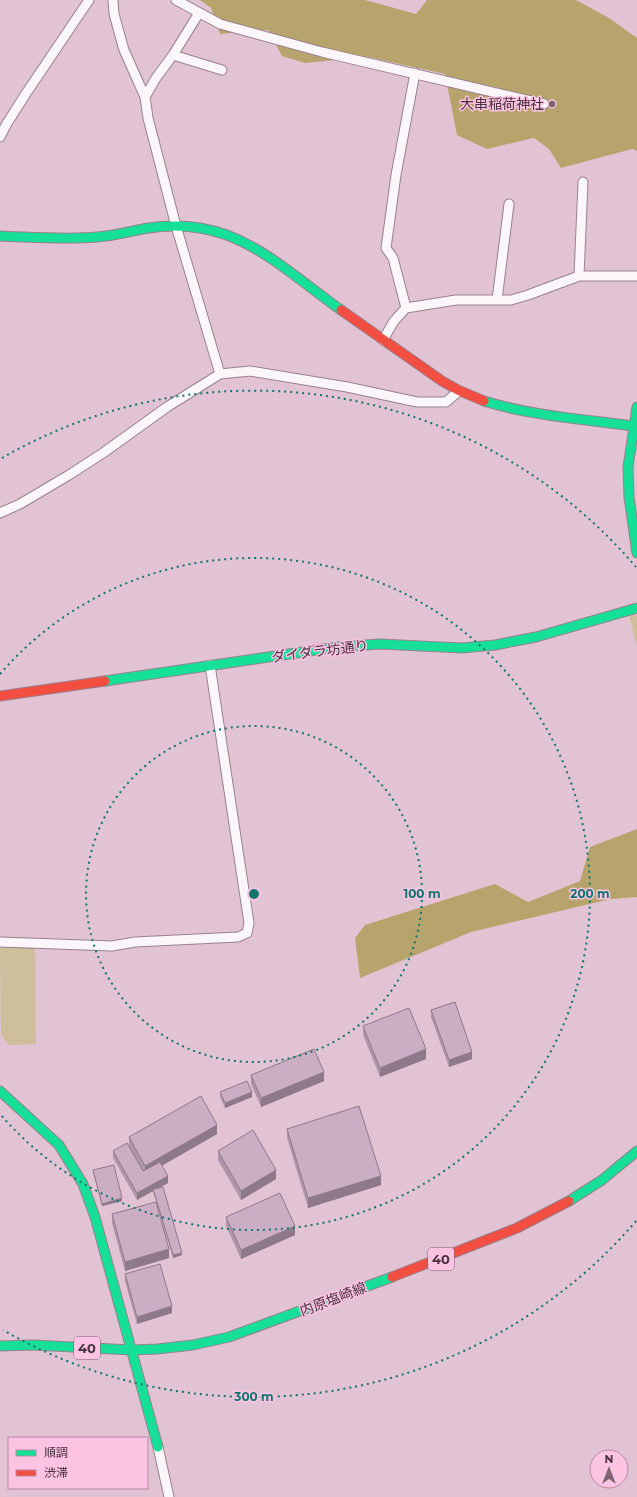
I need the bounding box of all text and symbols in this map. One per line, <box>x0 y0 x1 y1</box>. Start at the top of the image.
place label: 大串稲荷神社 <box>460 95 544 113</box>
marker: 大串稲荷神社 <box>547 99 557 109</box>
street label: ダイダラ坊通り <box>271 636 369 666</box>
text: 100 m <box>404 886 440 901</box>
text: 200 m <box>570 886 610 901</box>
centre of rings <box>247 887 261 901</box>
road number: 40 <box>428 1248 454 1270</box>
street label: 内原塩崎線 <box>297 1278 369 1320</box>
road number: 40 <box>74 1337 100 1359</box>
text: 300 m <box>233 1389 274 1404</box>
legend <box>8 1437 148 1489</box>
text: 順調 <box>44 1445 68 1460</box>
north arrow <box>589 1449 629 1489</box>
text: N <box>605 1452 613 1466</box>
text: 渋滞 <box>44 1465 68 1480</box>

